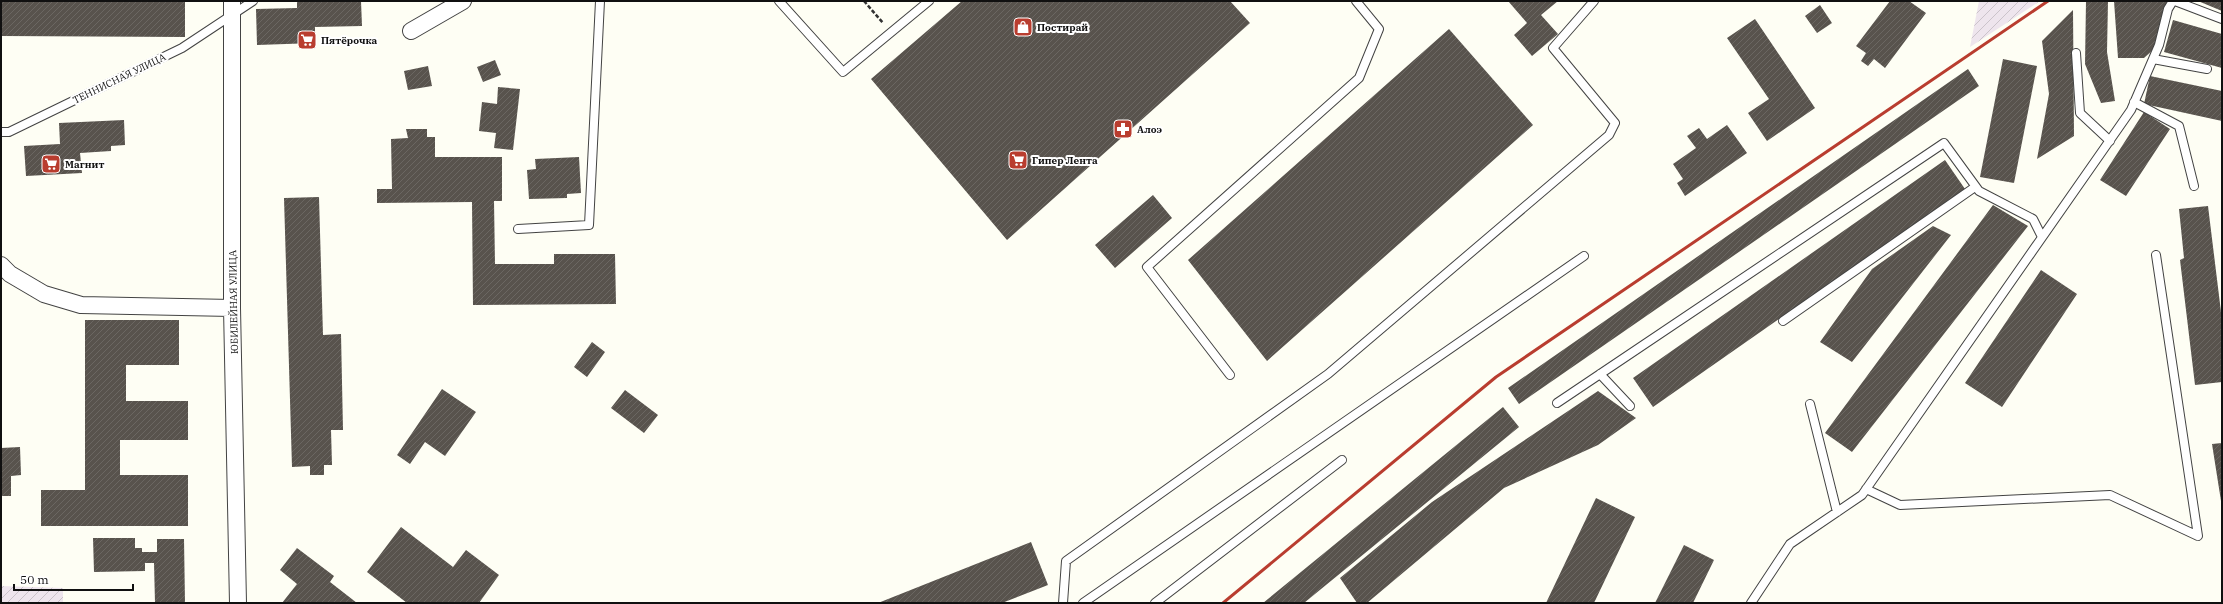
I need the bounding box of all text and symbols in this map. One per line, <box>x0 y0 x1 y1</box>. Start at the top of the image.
shop icon: Постирай <box>1012 16 1034 38</box>
place label: Постирай <box>1037 21 1088 34</box>
supermarket icon: Пятёрочка <box>296 29 318 51</box>
place label: Пятёрочка <box>321 34 378 47</box>
street label: ТЕННИСНАЯ УЛИЦА <box>71 50 168 107</box>
pharmacy icon: Алоэ <box>1112 118 1134 140</box>
place label: Алоэ <box>1137 123 1163 136</box>
supermarket icon: Гипер Лента <box>1007 149 1029 171</box>
supermarket icon: Магнит <box>40 153 62 175</box>
place label: Гипер Лента <box>1032 154 1098 167</box>
place label: Магнит <box>65 158 104 171</box>
street label: ЮБИЛЕЙНАЯ УЛИЦА <box>226 250 241 354</box>
scale bar <box>14 566 133 592</box>
text: 50 m <box>20 572 49 587</box>

